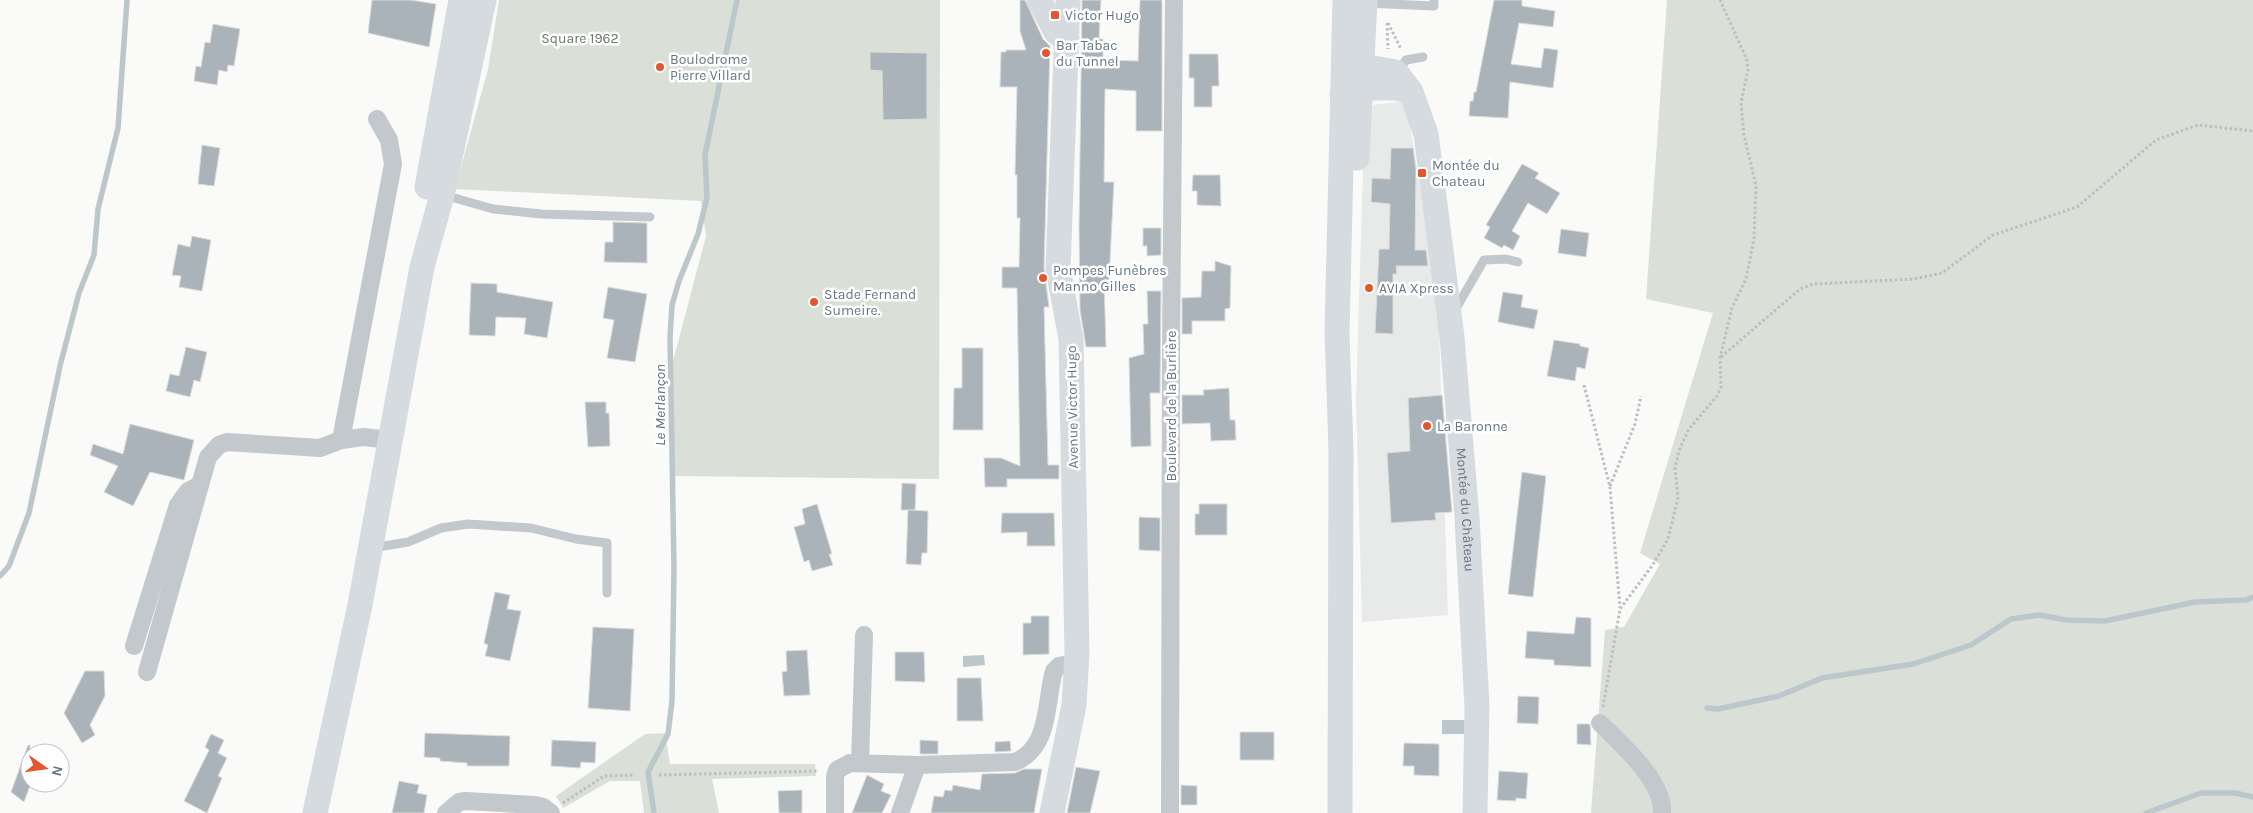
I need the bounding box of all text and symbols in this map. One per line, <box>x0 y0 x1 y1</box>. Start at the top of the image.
place label: Victor Hugo <box>1065 7 1139 24</box>
marker: Victor Hugo <box>1049 9 1061 21</box>
park label: Square 1962 <box>541 30 619 47</box>
place label: Bar Tabac du Tunnel <box>1056 37 1119 70</box>
marker: Bar Tabac du Tunnel <box>1040 47 1052 59</box>
place label: Boulodrome Pierre Villard <box>670 51 751 84</box>
marker: Boulodrome Pierre Villard <box>654 61 666 73</box>
place label: Montée du Chateau <box>1432 157 1500 190</box>
marker: Montée du Chateau <box>1416 167 1428 179</box>
place label: Pompes Funèbres Manno Gilles <box>1053 262 1167 295</box>
marker: Pompes Funèbres Manno Gilles <box>1037 272 1049 284</box>
place label: AVIA Xpress <box>1379 280 1454 297</box>
marker: AVIA Xpress <box>1363 282 1375 294</box>
place label: Stade Fernand Sumeire. <box>824 286 916 319</box>
marker: Stade Fernand Sumeire. <box>808 296 820 308</box>
street label: Boulevard de la Burlière <box>1163 331 1180 481</box>
street label: Avenue Victor Hugo <box>1063 345 1082 469</box>
water label: Le Merlançon <box>651 364 669 446</box>
place label: La Baronne <box>1437 418 1508 435</box>
marker: La Baronne <box>1421 420 1433 432</box>
street label: Montée du Château <box>1452 447 1478 572</box>
north arrow <box>20 743 70 793</box>
text: N <box>48 764 67 778</box>

